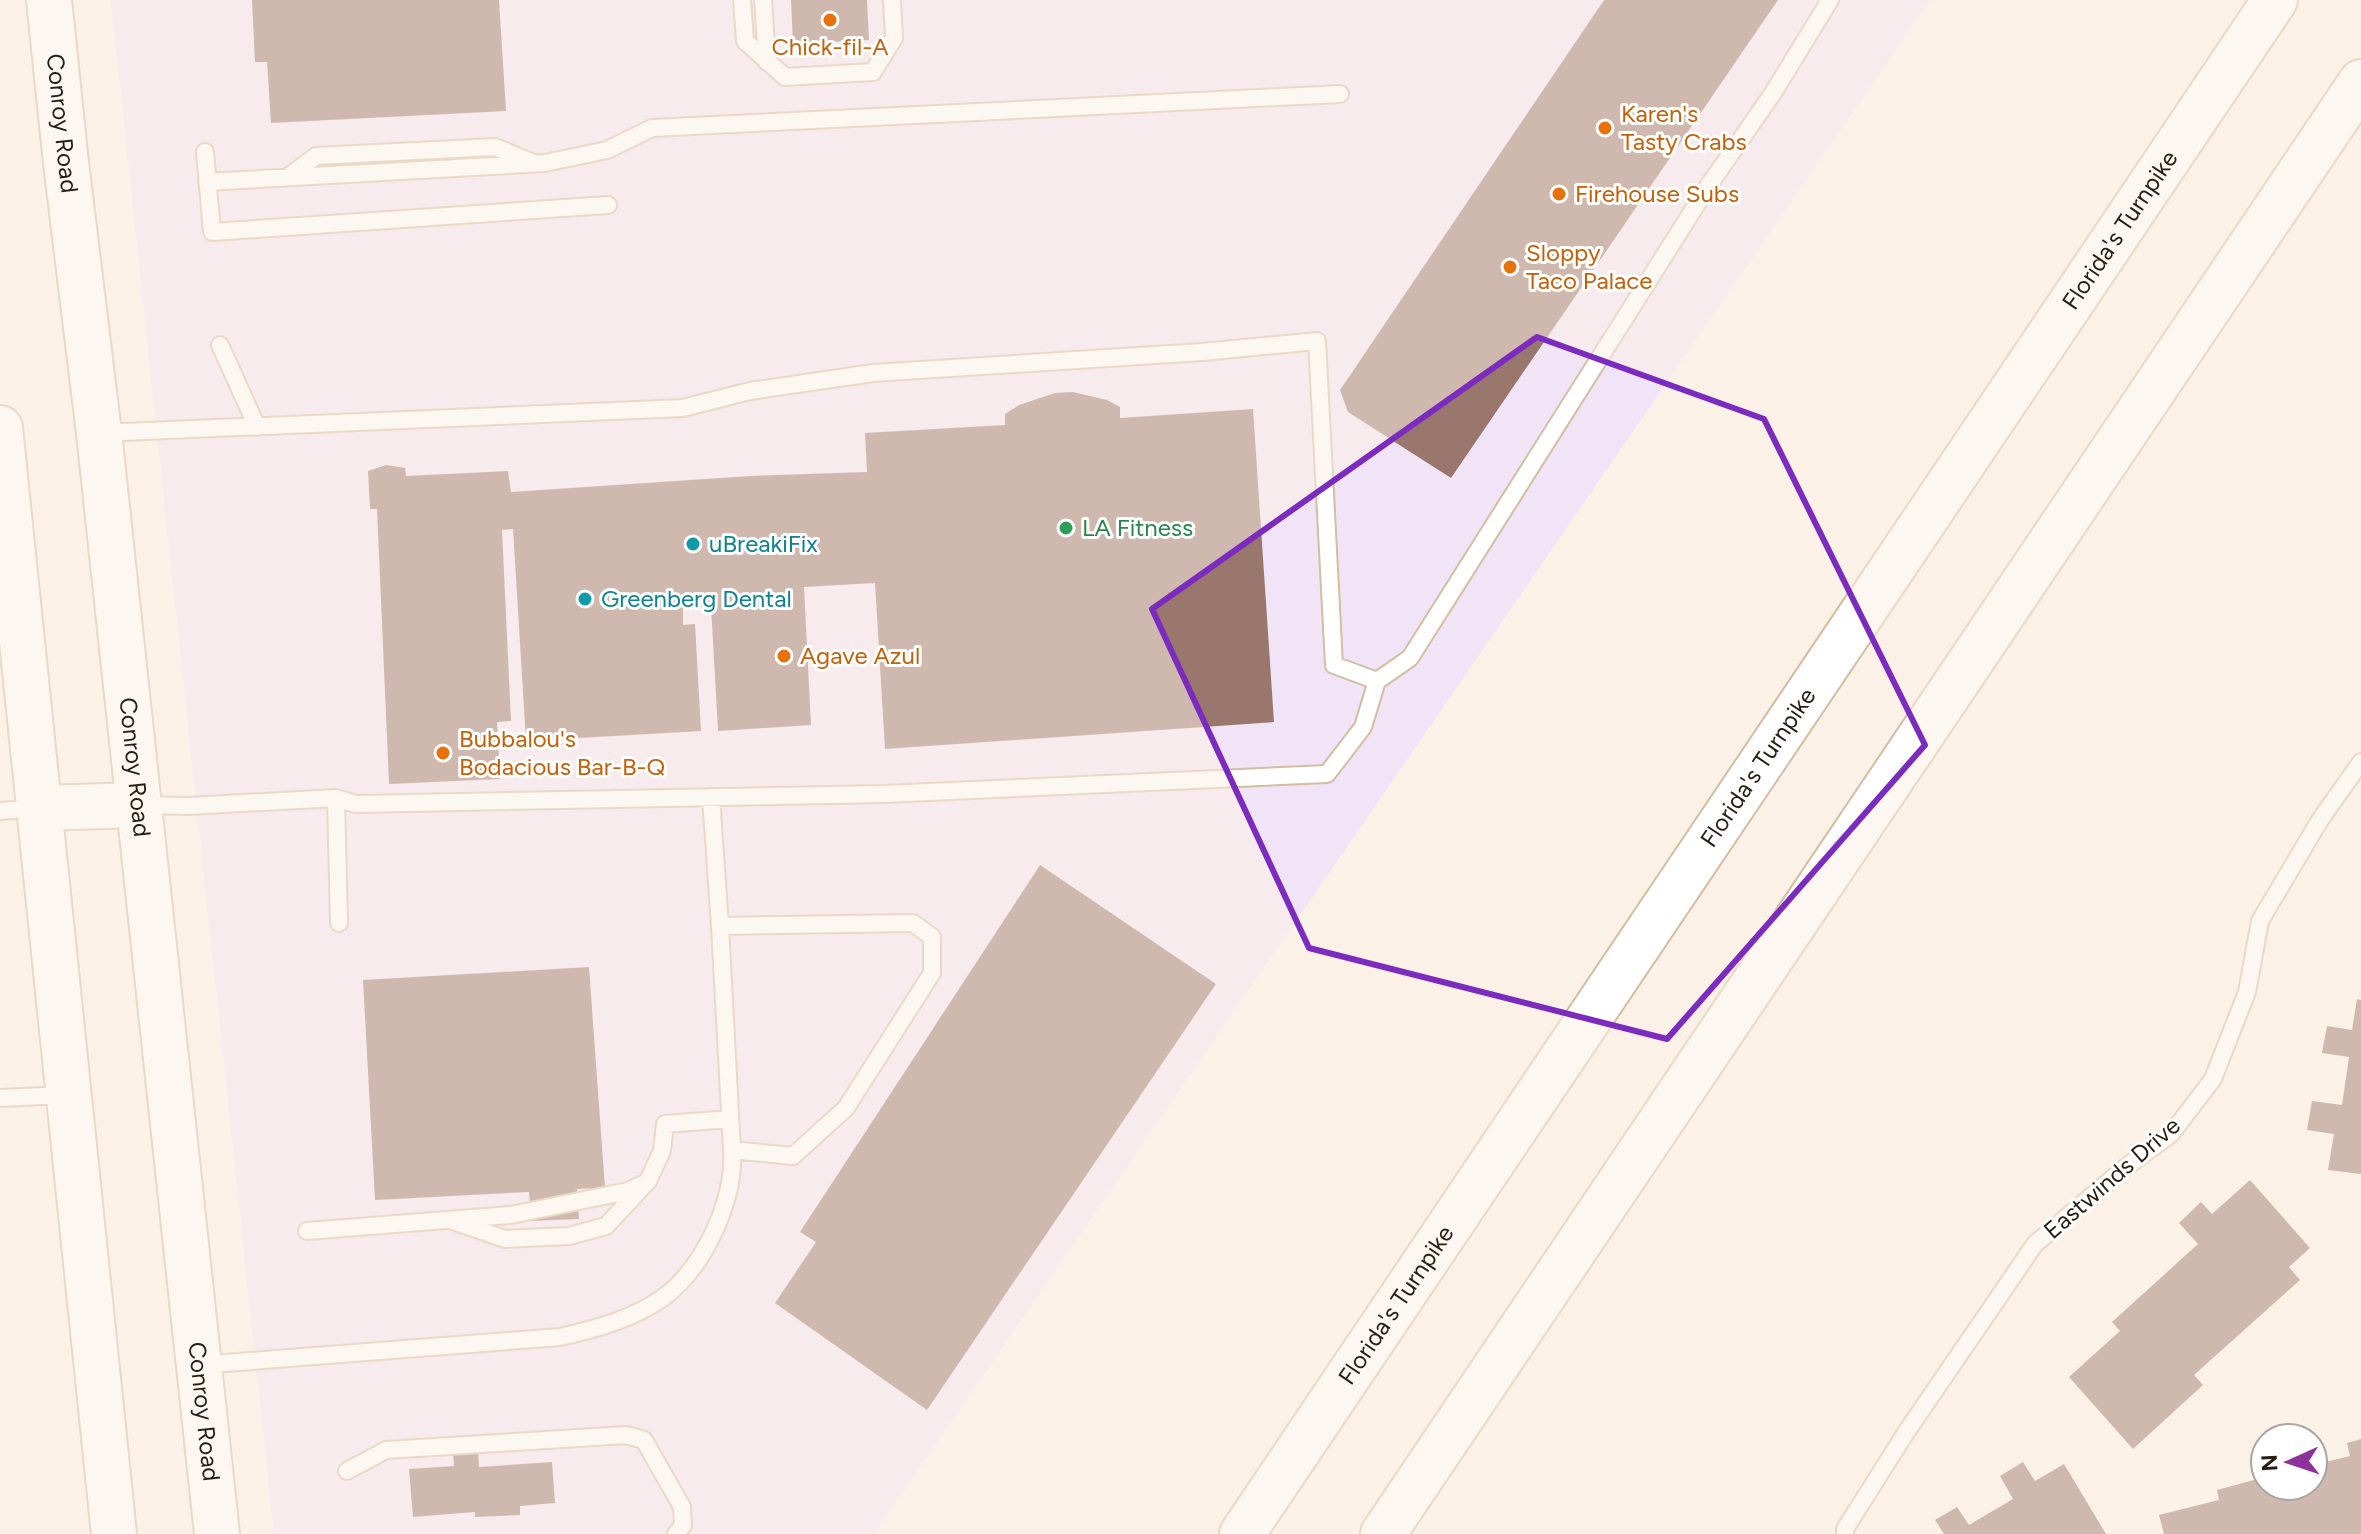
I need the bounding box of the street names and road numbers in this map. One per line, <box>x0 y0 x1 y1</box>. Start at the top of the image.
street label: Conroy Road <box>41 52 85 195</box>
street label: Florida's Turnpike <box>2056 145 2183 315</box>
street label: Florida's Turnpike <box>1694 682 1822 852</box>
street label: Conroy Road <box>113 696 157 838</box>
street label: Eastwinds Drive <box>2038 1111 2186 1245</box>
street label: Florida's Turnpike <box>1332 1220 1460 1390</box>
street label: Conroy Road <box>182 1340 226 1483</box>

